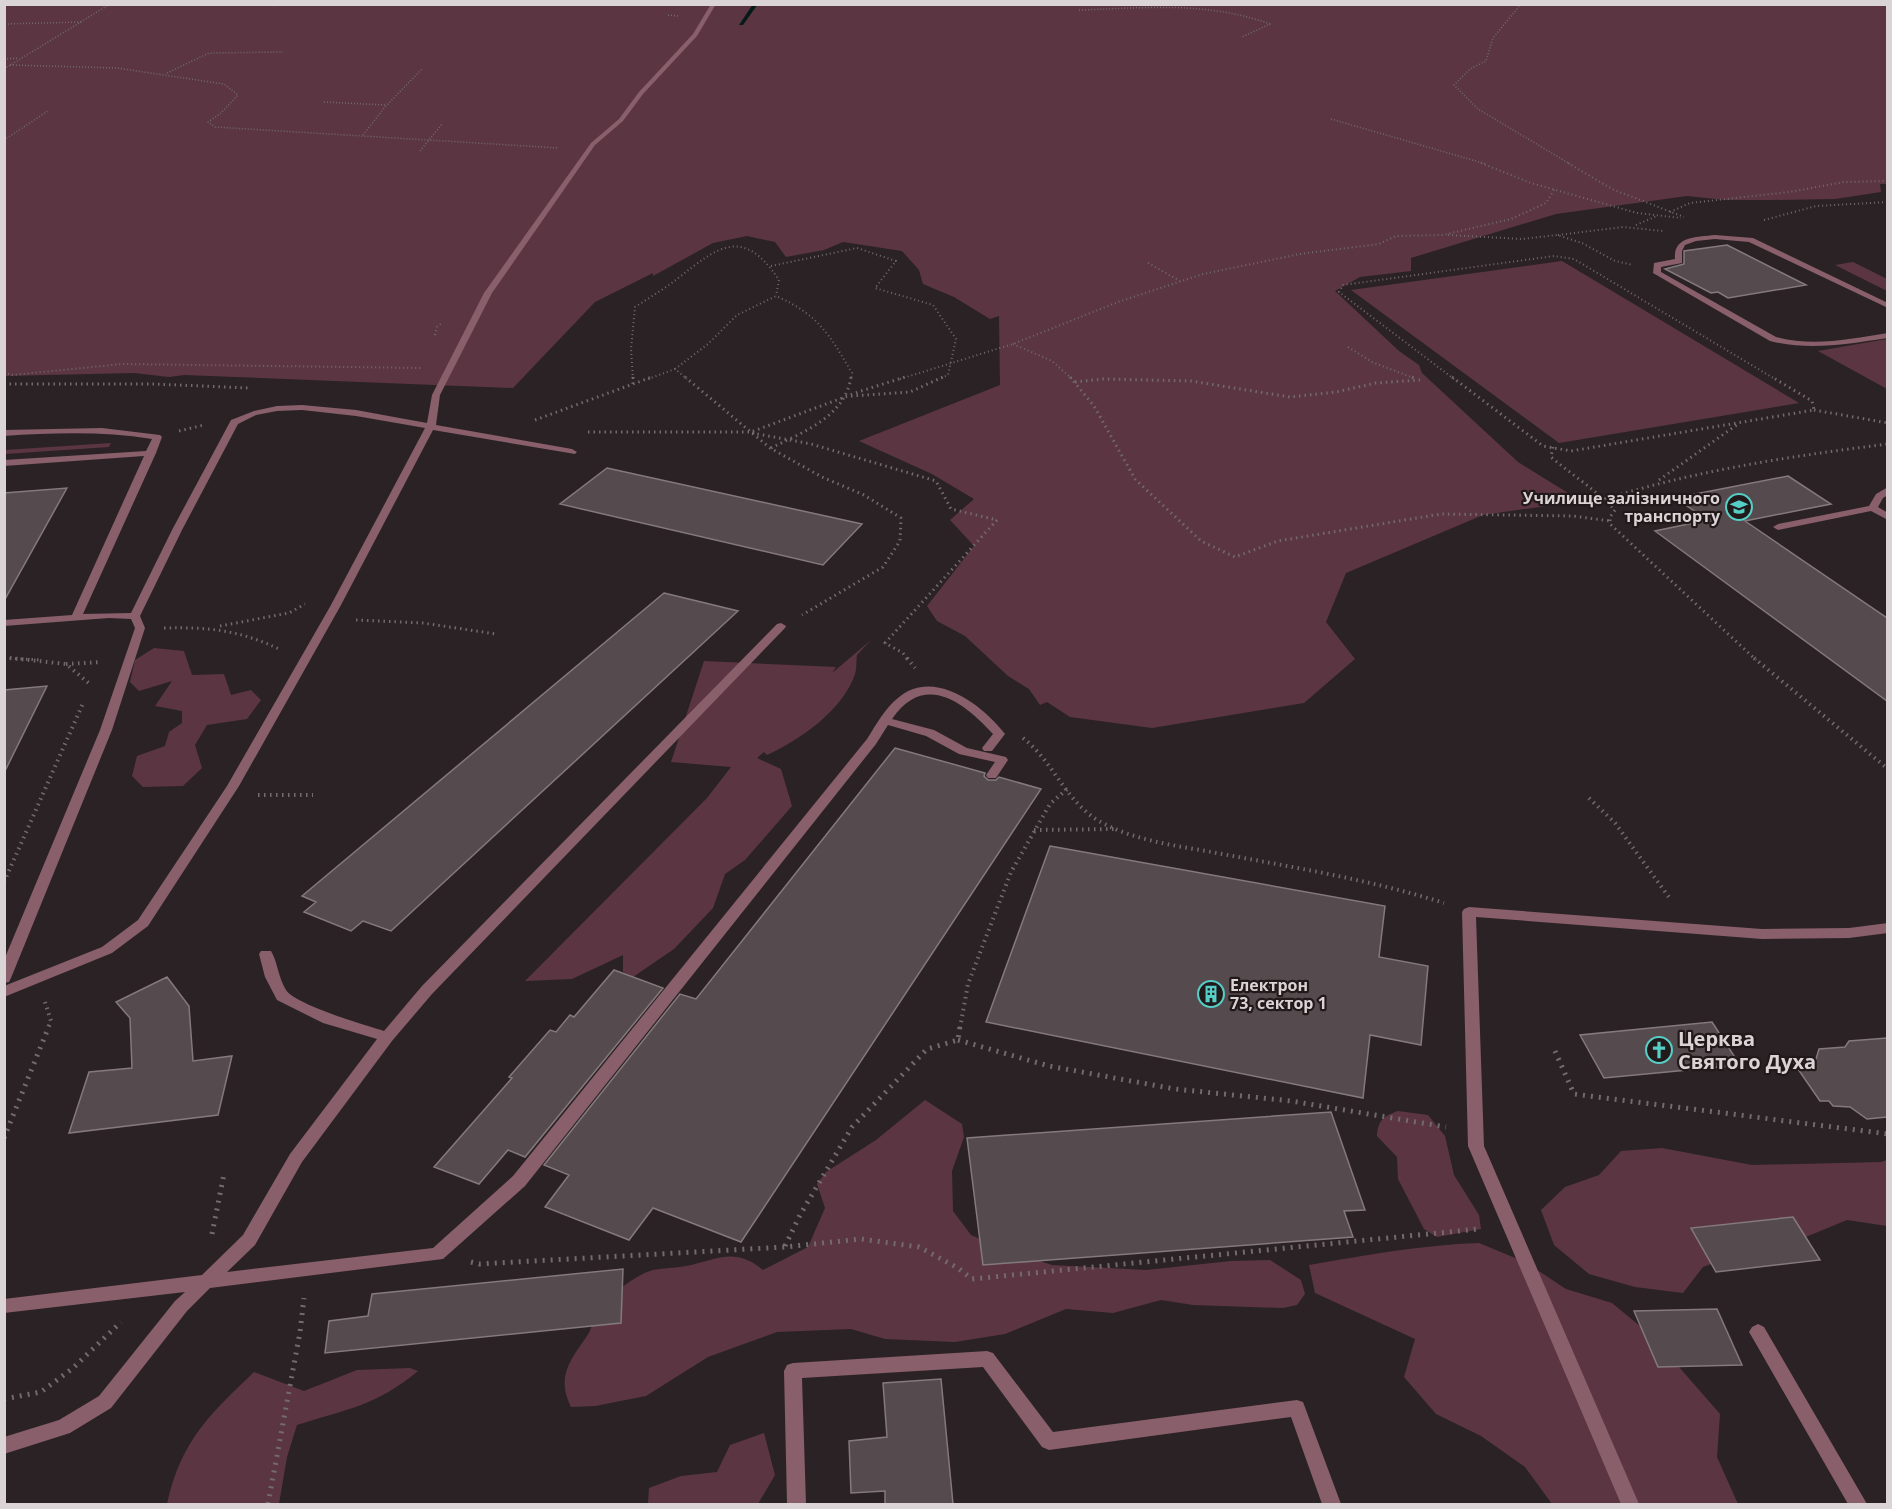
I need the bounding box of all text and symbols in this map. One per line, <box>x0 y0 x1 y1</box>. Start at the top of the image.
place label: Училище залізничного транспорту <box>1523 487 1721 527</box>
school or university icon: Училище залізничного транспорту <box>1724 492 1754 522</box>
place label: Електрон 73, сектор 1 <box>1230 974 1327 1014</box>
building icon: Електрон 73, сектор 1 <box>1196 979 1226 1009</box>
place label: Церква Святого Духа <box>1678 1025 1816 1075</box>
church icon: Церква Святого Духа <box>1644 1035 1674 1065</box>

